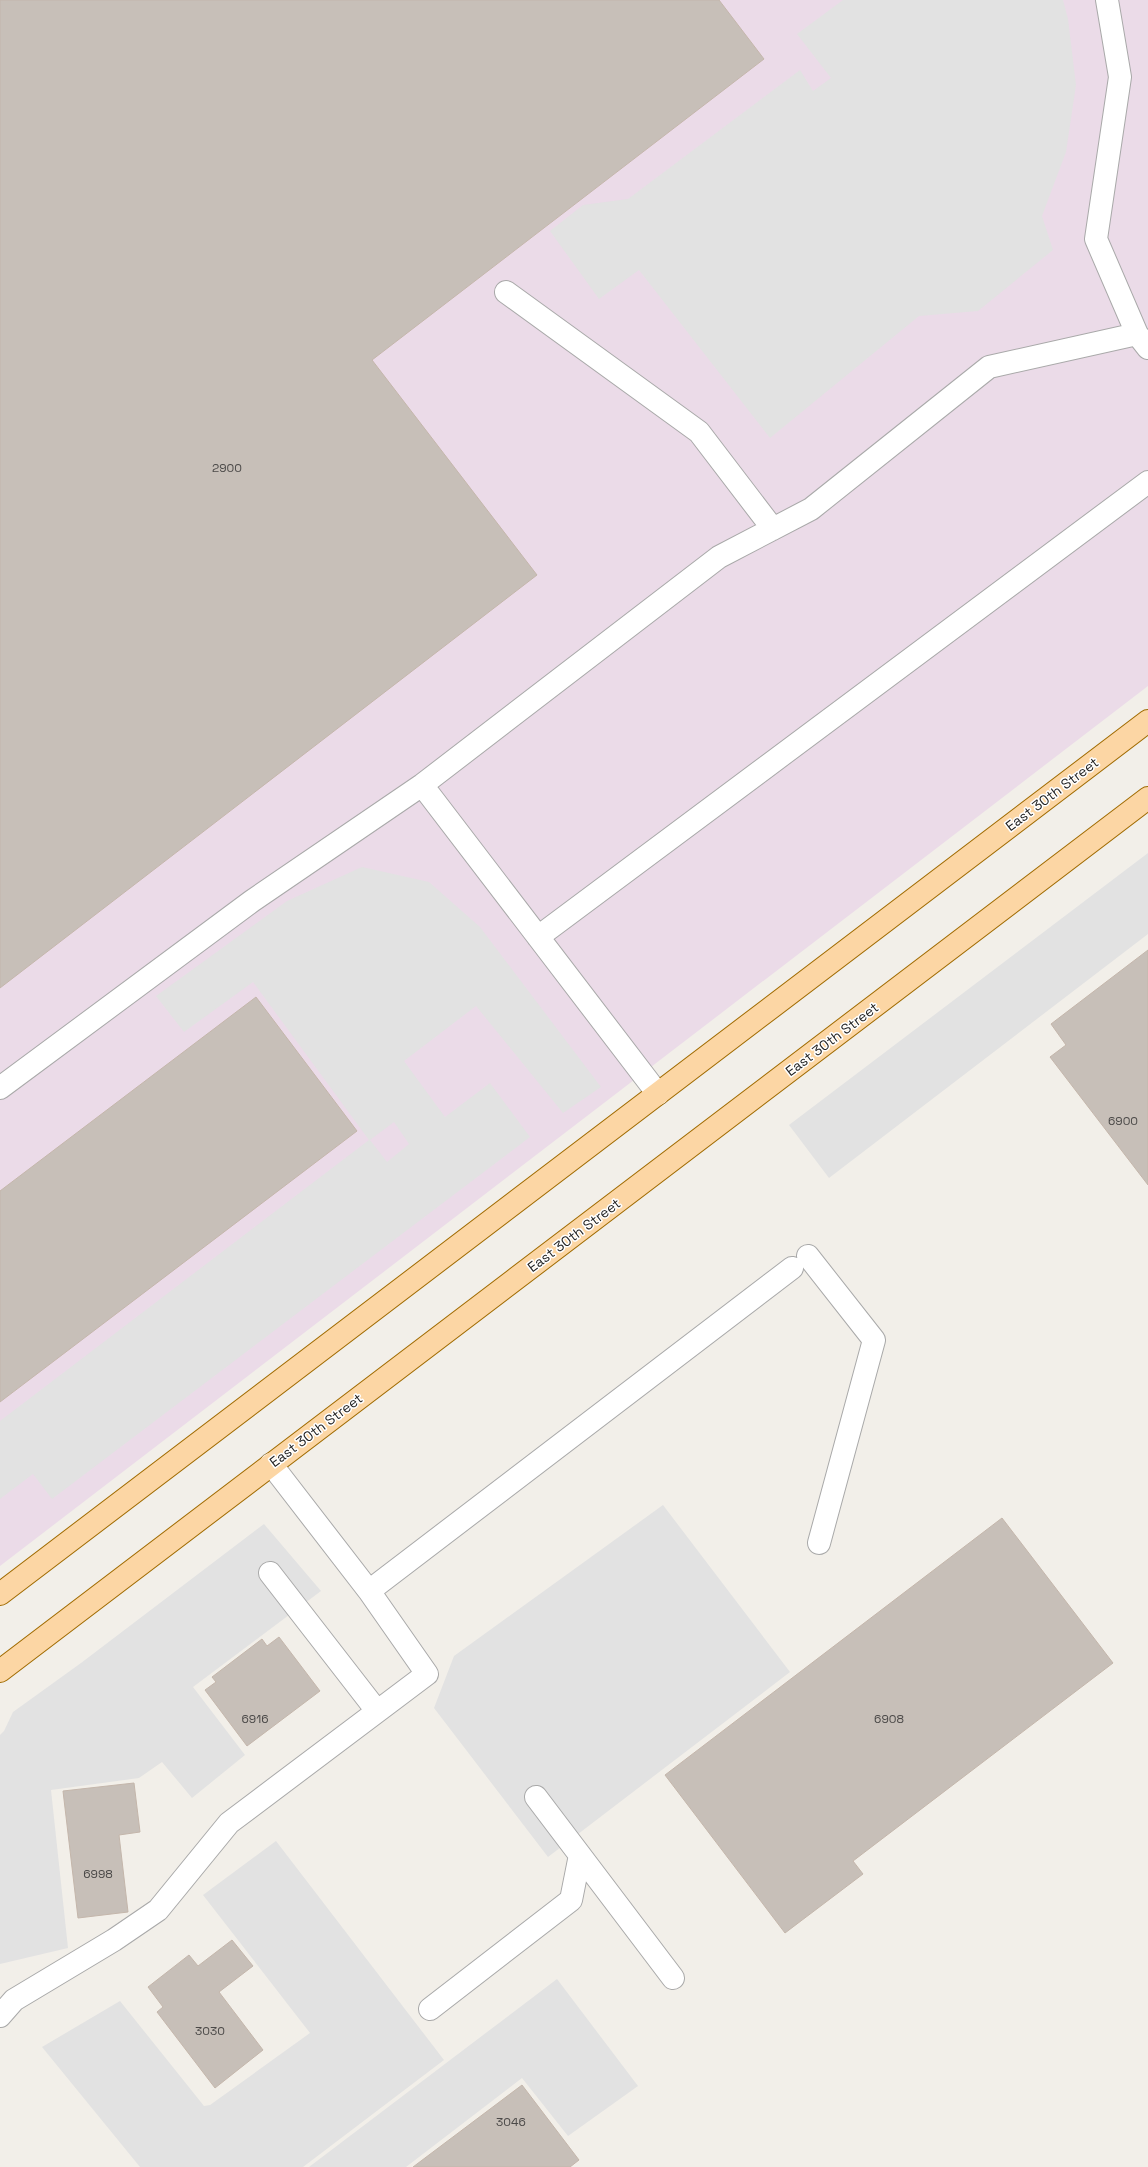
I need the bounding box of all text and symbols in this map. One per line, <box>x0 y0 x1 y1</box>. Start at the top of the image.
house number: 2900 <box>212 460 242 476</box>
street label: East 30th Street <box>1002 753 1102 835</box>
street label: East 30th Street <box>782 998 882 1080</box>
house number: 6900 <box>1108 1113 1138 1129</box>
street label: East 30th Street <box>524 1194 624 1276</box>
street label: East 30th Street <box>266 1389 366 1471</box>
house number: 6916 <box>241 1711 269 1727</box>
house number: 6908 <box>874 1711 904 1727</box>
house number: 6998 <box>83 1866 113 1882</box>
house number: 3030 <box>195 2023 225 2039</box>
house number: 3046 <box>496 2114 526 2130</box>

